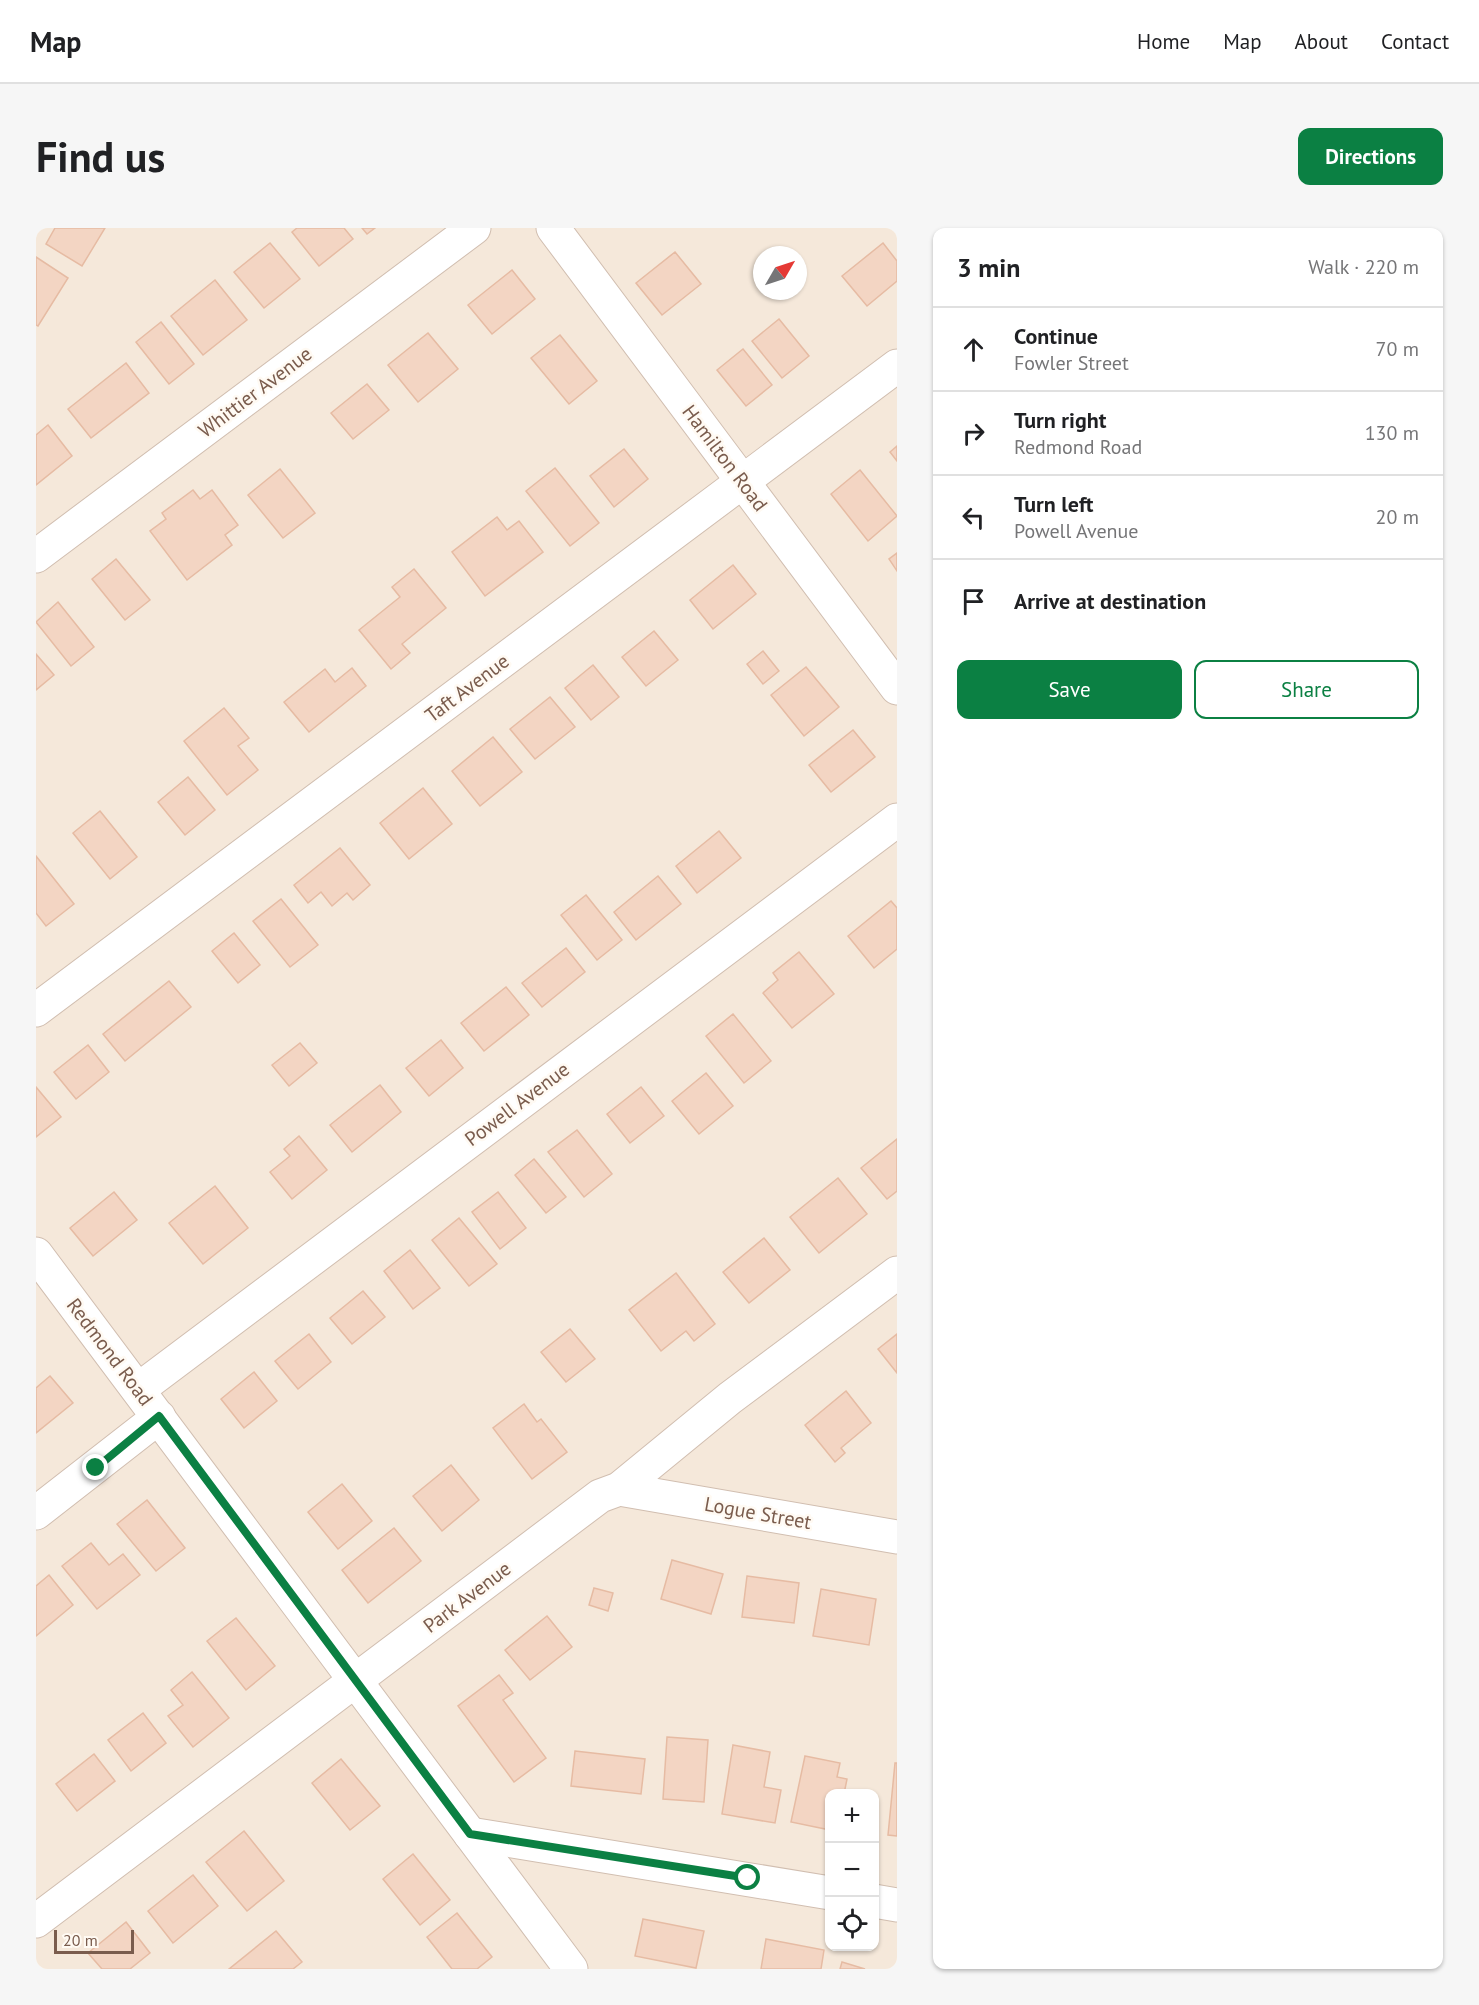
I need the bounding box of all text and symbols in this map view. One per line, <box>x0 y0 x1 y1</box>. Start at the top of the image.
text: Map <box>30 23 81 60</box>
text: Home <box>1137 28 1190 55</box>
text: Map <box>1223 28 1262 55</box>
text: About <box>1295 28 1348 55</box>
text: Contact <box>1381 28 1449 55</box>
button: Directions <box>1298 128 1443 185</box>
text: Find us <box>36 129 165 184</box>
north arrow <box>753 246 807 300</box>
text: 3 min <box>957 251 1020 284</box>
text: Walk · 220 m <box>1308 254 1419 280</box>
text: Continue <box>1014 322 1098 350</box>
icon: ahead <box>957 333 990 366</box>
text: 70 m <box>1376 336 1419 362</box>
street label: Whittier Avenue <box>193 341 317 443</box>
text: Fowler Street <box>1014 350 1129 376</box>
street label: Hamilton Road <box>676 400 774 516</box>
text: Turn right <box>1014 406 1106 434</box>
icon: right <box>957 417 990 450</box>
text: 130 m <box>1365 420 1419 446</box>
text: Redmond Road <box>1014 434 1142 460</box>
text: Turn left <box>1014 490 1094 518</box>
icon: left <box>957 501 990 534</box>
text: 20 m <box>1376 504 1419 530</box>
text: Powell Avenue <box>1014 518 1138 544</box>
icon: arrive <box>957 585 990 618</box>
text: Arrive at destination <box>1014 587 1206 615</box>
street label: Taft Avenue <box>420 648 514 728</box>
button: Save <box>957 660 1182 719</box>
button: Share <box>1194 660 1419 719</box>
street label: Powell Avenue <box>459 1056 575 1152</box>
street label: Redmond Road <box>61 1293 159 1411</box>
route end <box>82 1454 108 1480</box>
street label: Logue Street <box>703 1491 814 1535</box>
street label: Park Avenue <box>418 1556 516 1638</box>
map controls <box>825 1789 879 1951</box>
button: + <box>825 1789 879 1843</box>
button: − <box>825 1843 879 1897</box>
route start <box>734 1864 760 1890</box>
button: locate <box>825 1897 879 1951</box>
scale bar <box>54 1927 134 1954</box>
text: 20 m <box>63 1930 98 1950</box>

